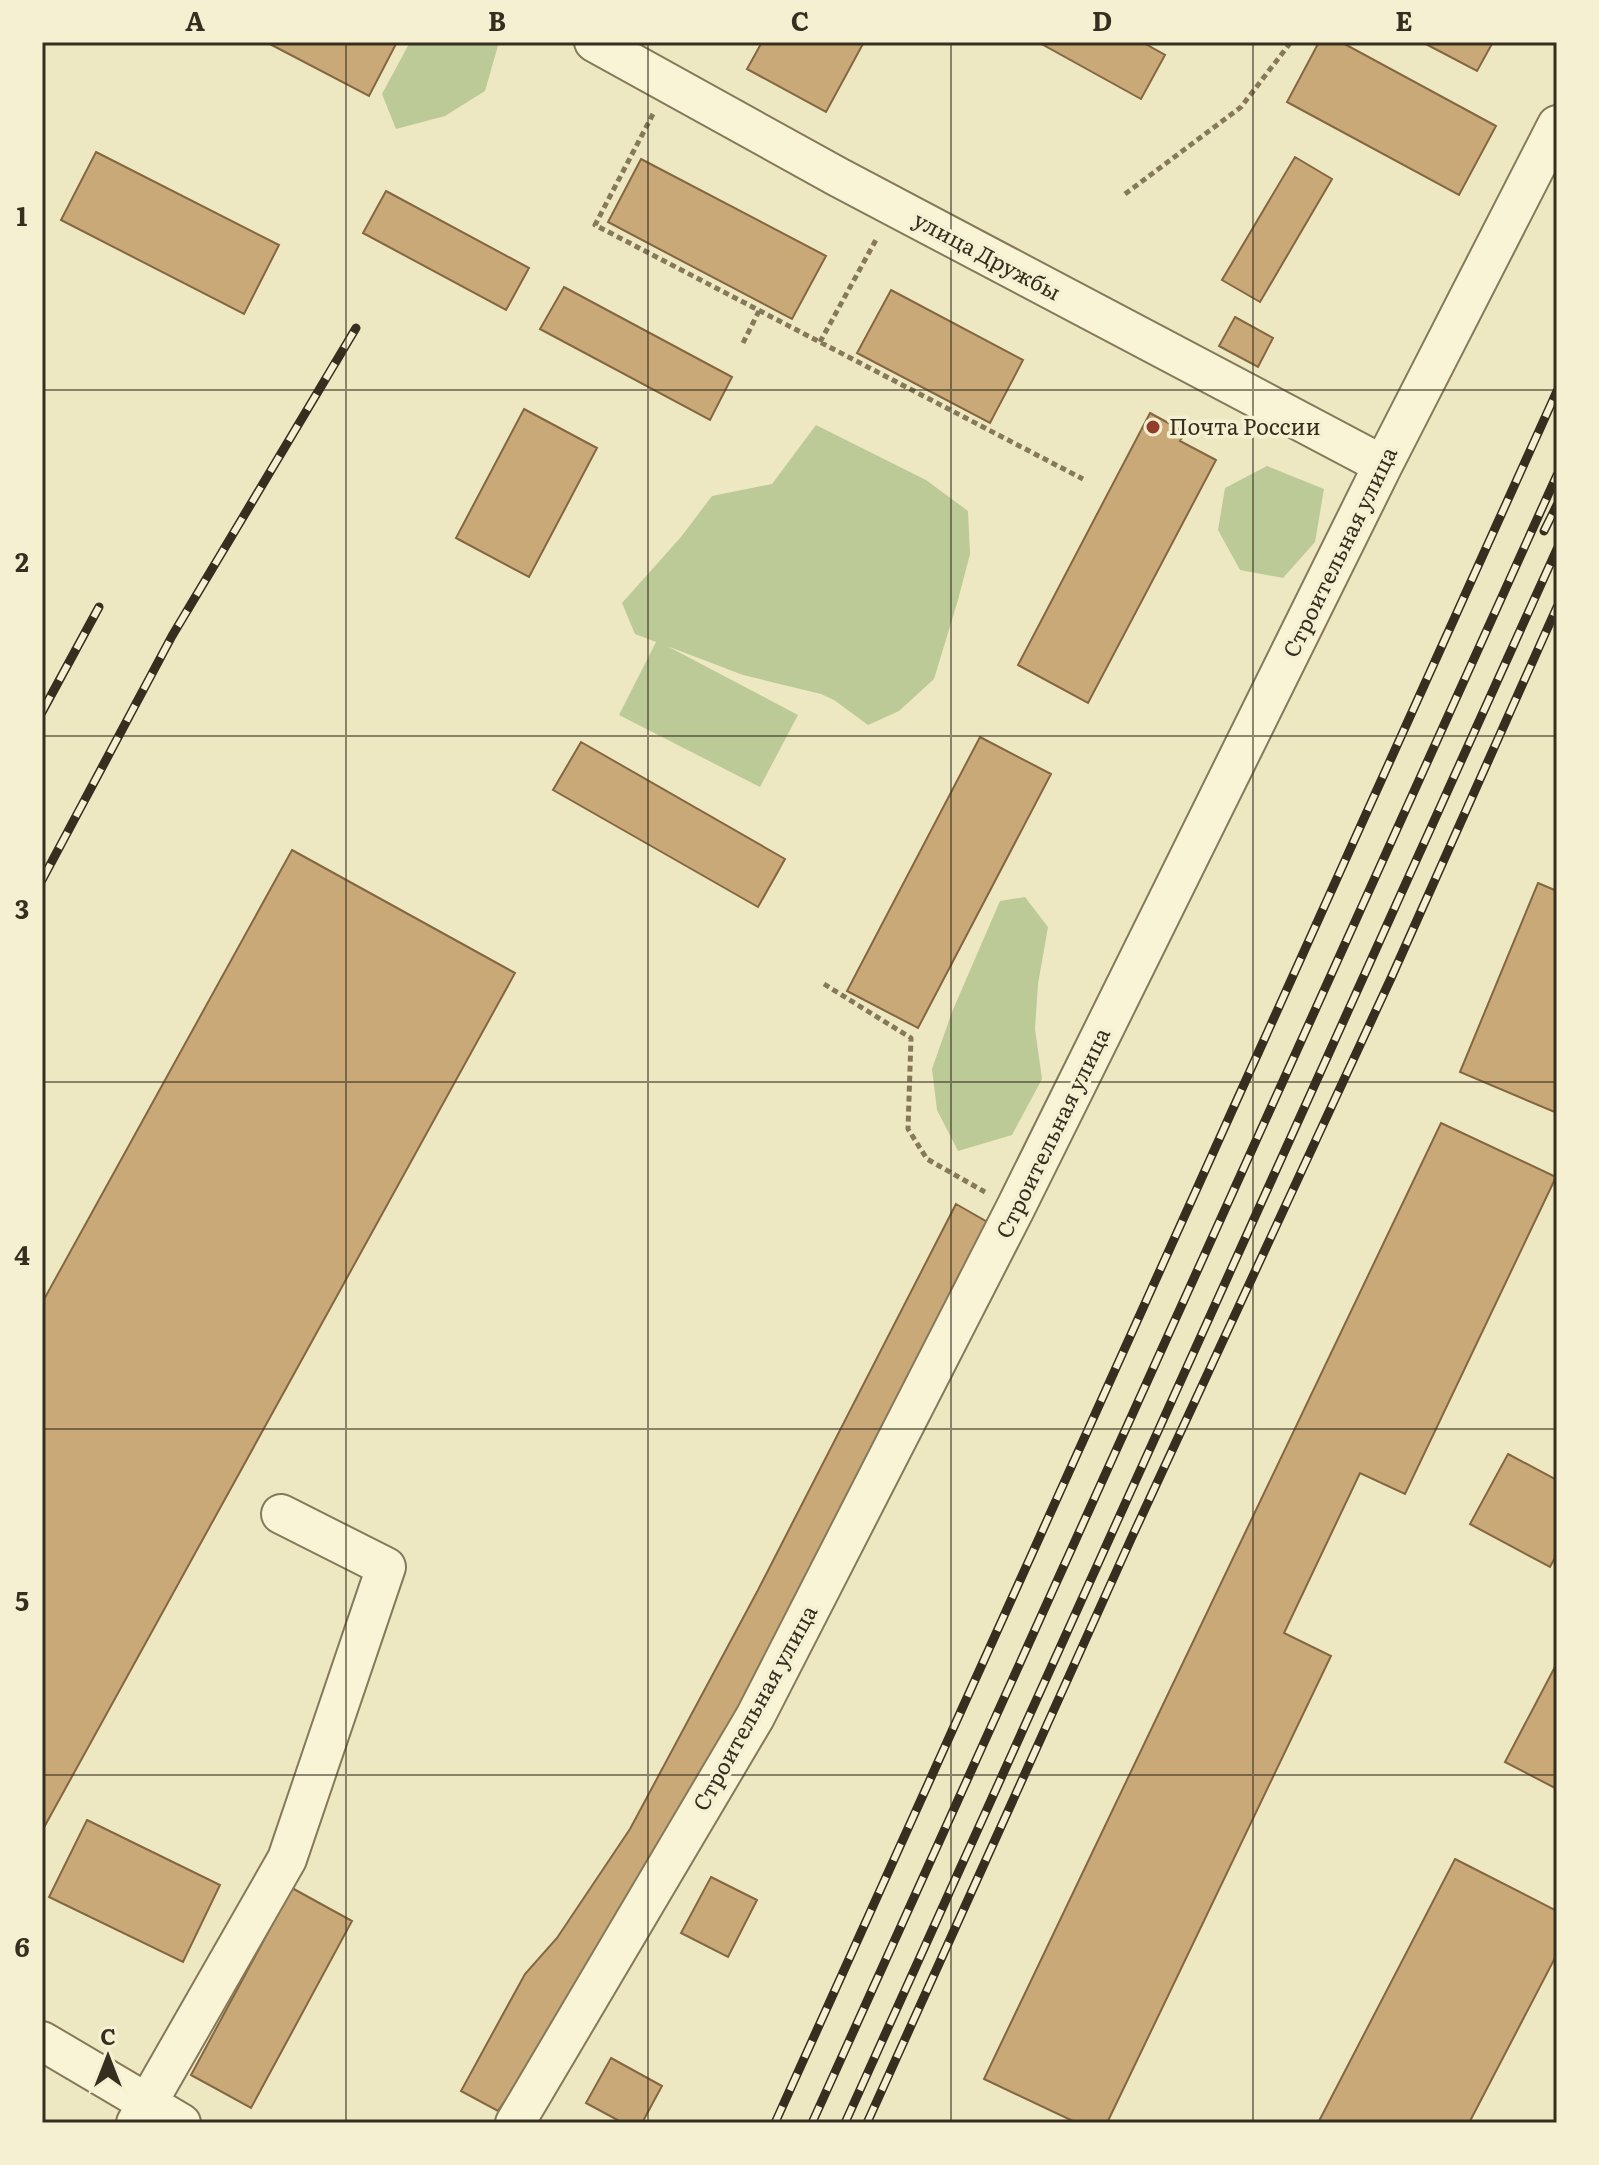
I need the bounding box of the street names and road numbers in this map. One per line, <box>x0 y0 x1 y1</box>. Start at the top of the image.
street label: улица Дружбы <box>908 202 1067 307</box>
street label: Строительная улица <box>1273 440 1404 662</box>
street label: Строительная улица <box>986 1021 1117 1243</box>
street label: Строительная улица <box>683 1598 824 1816</box>

